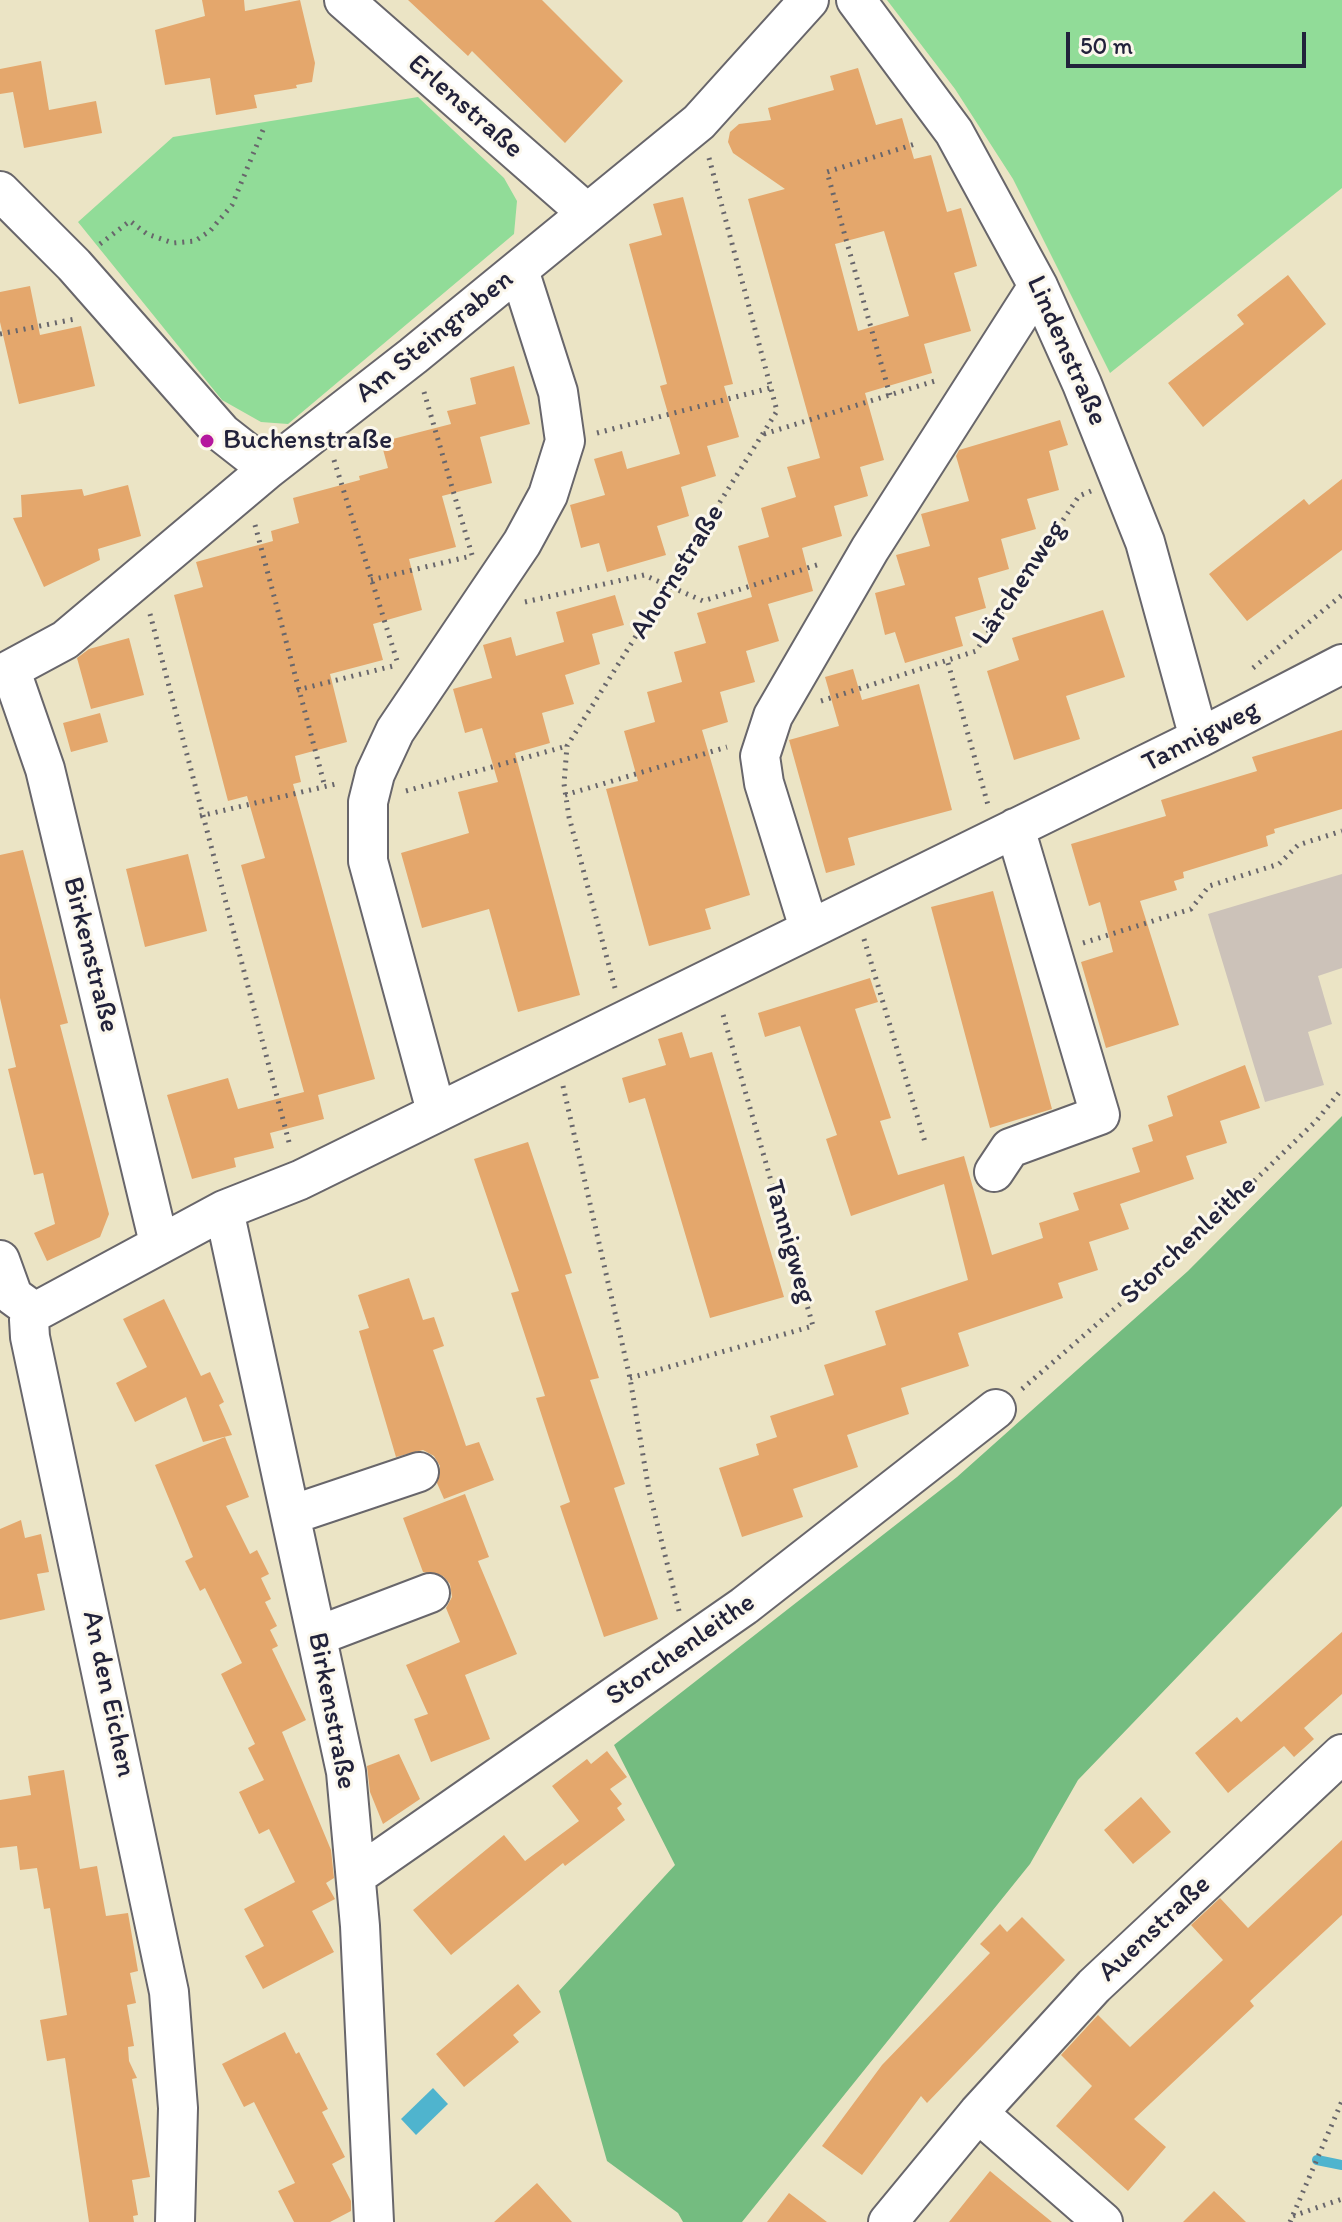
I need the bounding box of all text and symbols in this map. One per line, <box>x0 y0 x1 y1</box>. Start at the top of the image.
scale bar <box>1070 16 1310 66</box>
text: 50 m <box>1080 31 1133 60</box>
street label: Erlenstraße <box>400 48 530 166</box>
street label: Am Steingraben <box>349 263 521 411</box>
street label: Lindenstraße <box>1018 271 1114 431</box>
place label: Buchenstraße <box>223 424 392 458</box>
marker: Buchenstraße <box>198 432 216 450</box>
street label: Ahornstraße <box>623 499 733 645</box>
street label: Lärchenweg <box>966 514 1074 652</box>
street label: Tannigweg <box>1137 693 1265 781</box>
street label: Birkenstraße <box>54 874 126 1036</box>
street label: Storchenleithe <box>1114 1169 1264 1313</box>
street label: Tannigweg <box>755 1177 823 1307</box>
street label: Storchenleithe <box>600 1586 762 1714</box>
street label: An den Eichen <box>74 1608 142 1780</box>
street label: Birkenstraße <box>299 1630 363 1792</box>
street label: Auenstraße <box>1092 1868 1218 1990</box>

